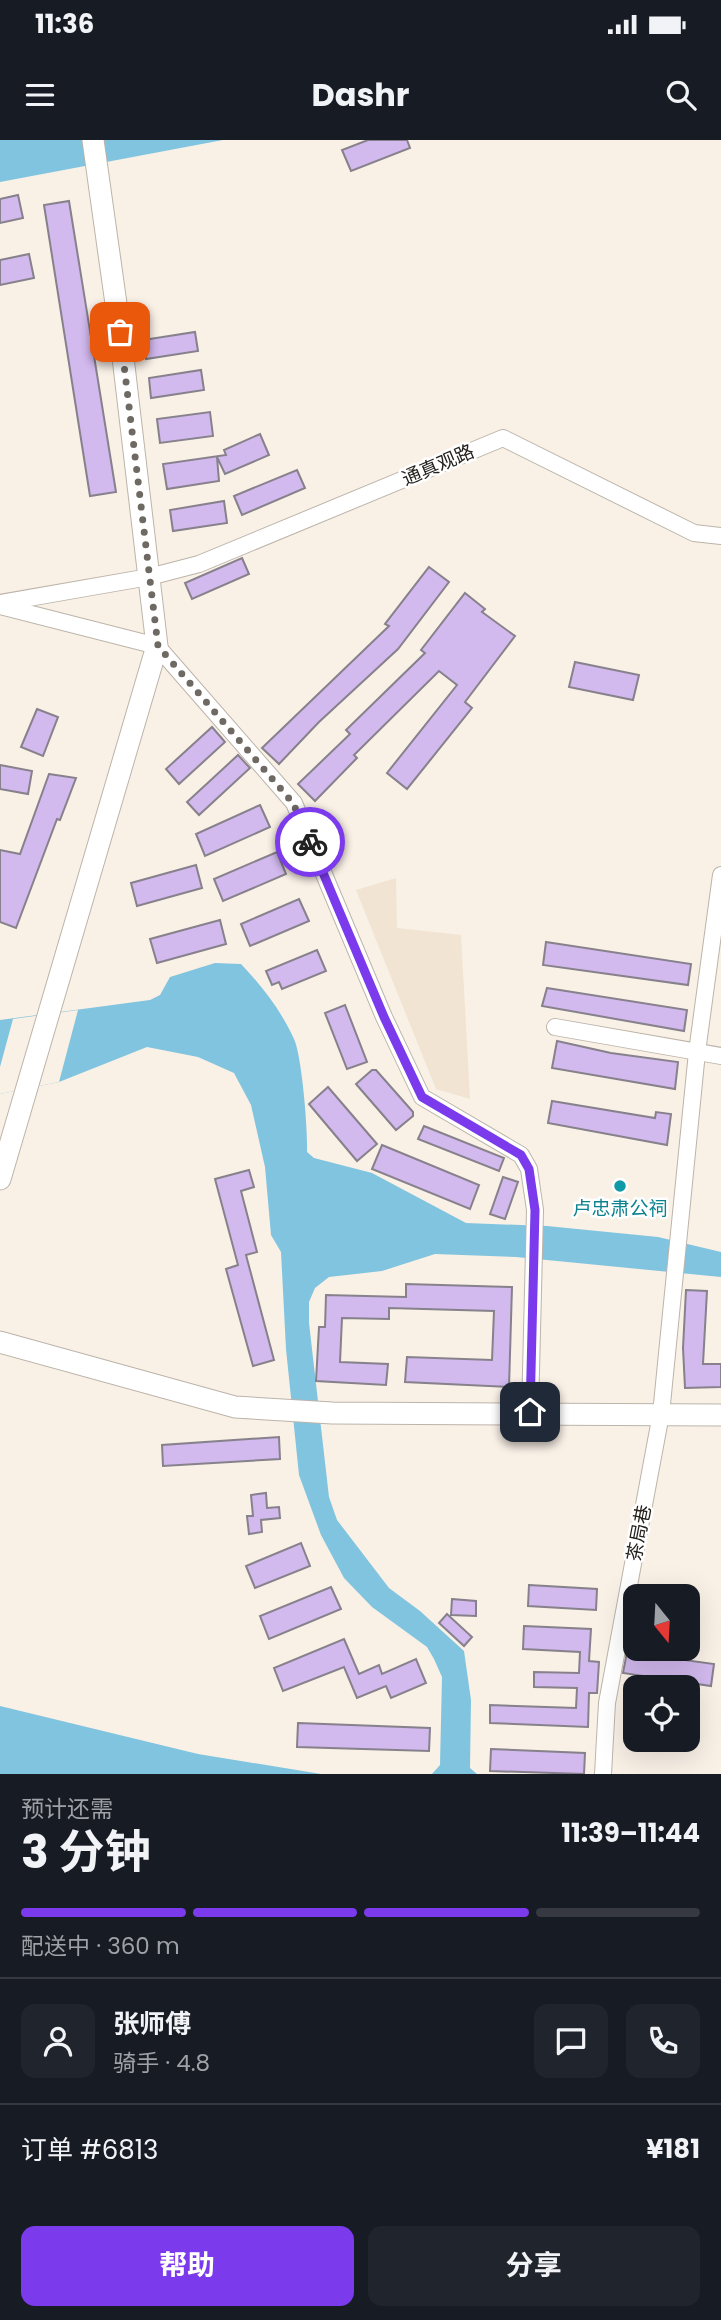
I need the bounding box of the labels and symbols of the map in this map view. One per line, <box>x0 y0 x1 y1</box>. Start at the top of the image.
pin <box>90 302 150 362</box>
street label: 通真观路 <box>398 438 478 492</box>
courier <box>275 807 345 877</box>
marker: 卢忠肃公祠 <box>612 1178 628 1194</box>
place label: 卢忠肃公祠 <box>572 1195 668 1222</box>
pin <box>500 1382 560 1442</box>
street label: 茶局巷 <box>620 1502 658 1564</box>
north arrow <box>623 1584 700 1661</box>

